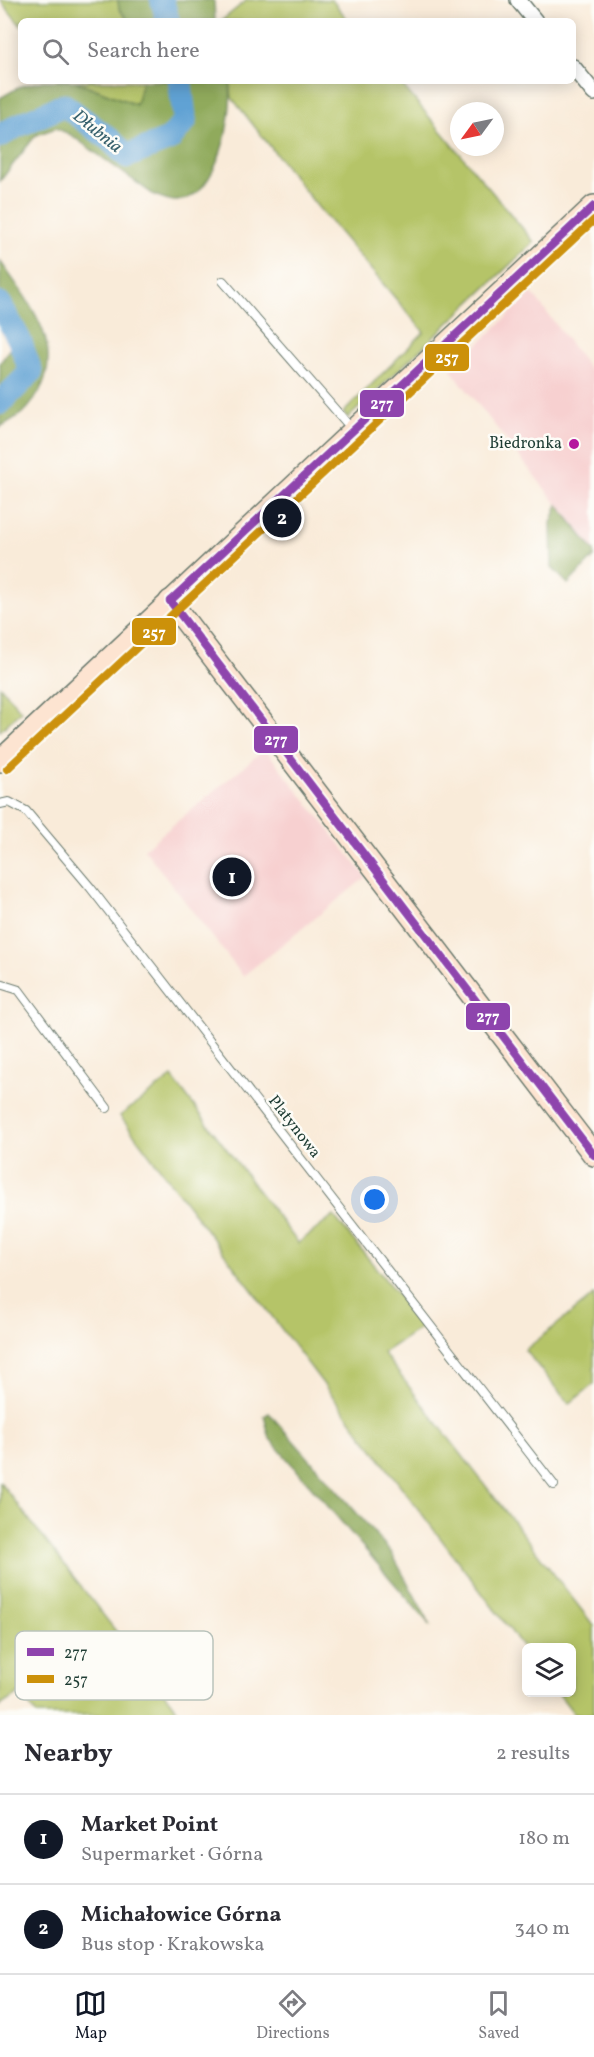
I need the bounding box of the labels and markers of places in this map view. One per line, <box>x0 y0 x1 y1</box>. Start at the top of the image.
place label: Biedronka <box>489 433 562 455</box>
marker: Biedronka <box>567 437 581 451</box>
pin: 2 <box>262 496 302 540</box>
pin: 1 <box>212 854 252 900</box>

